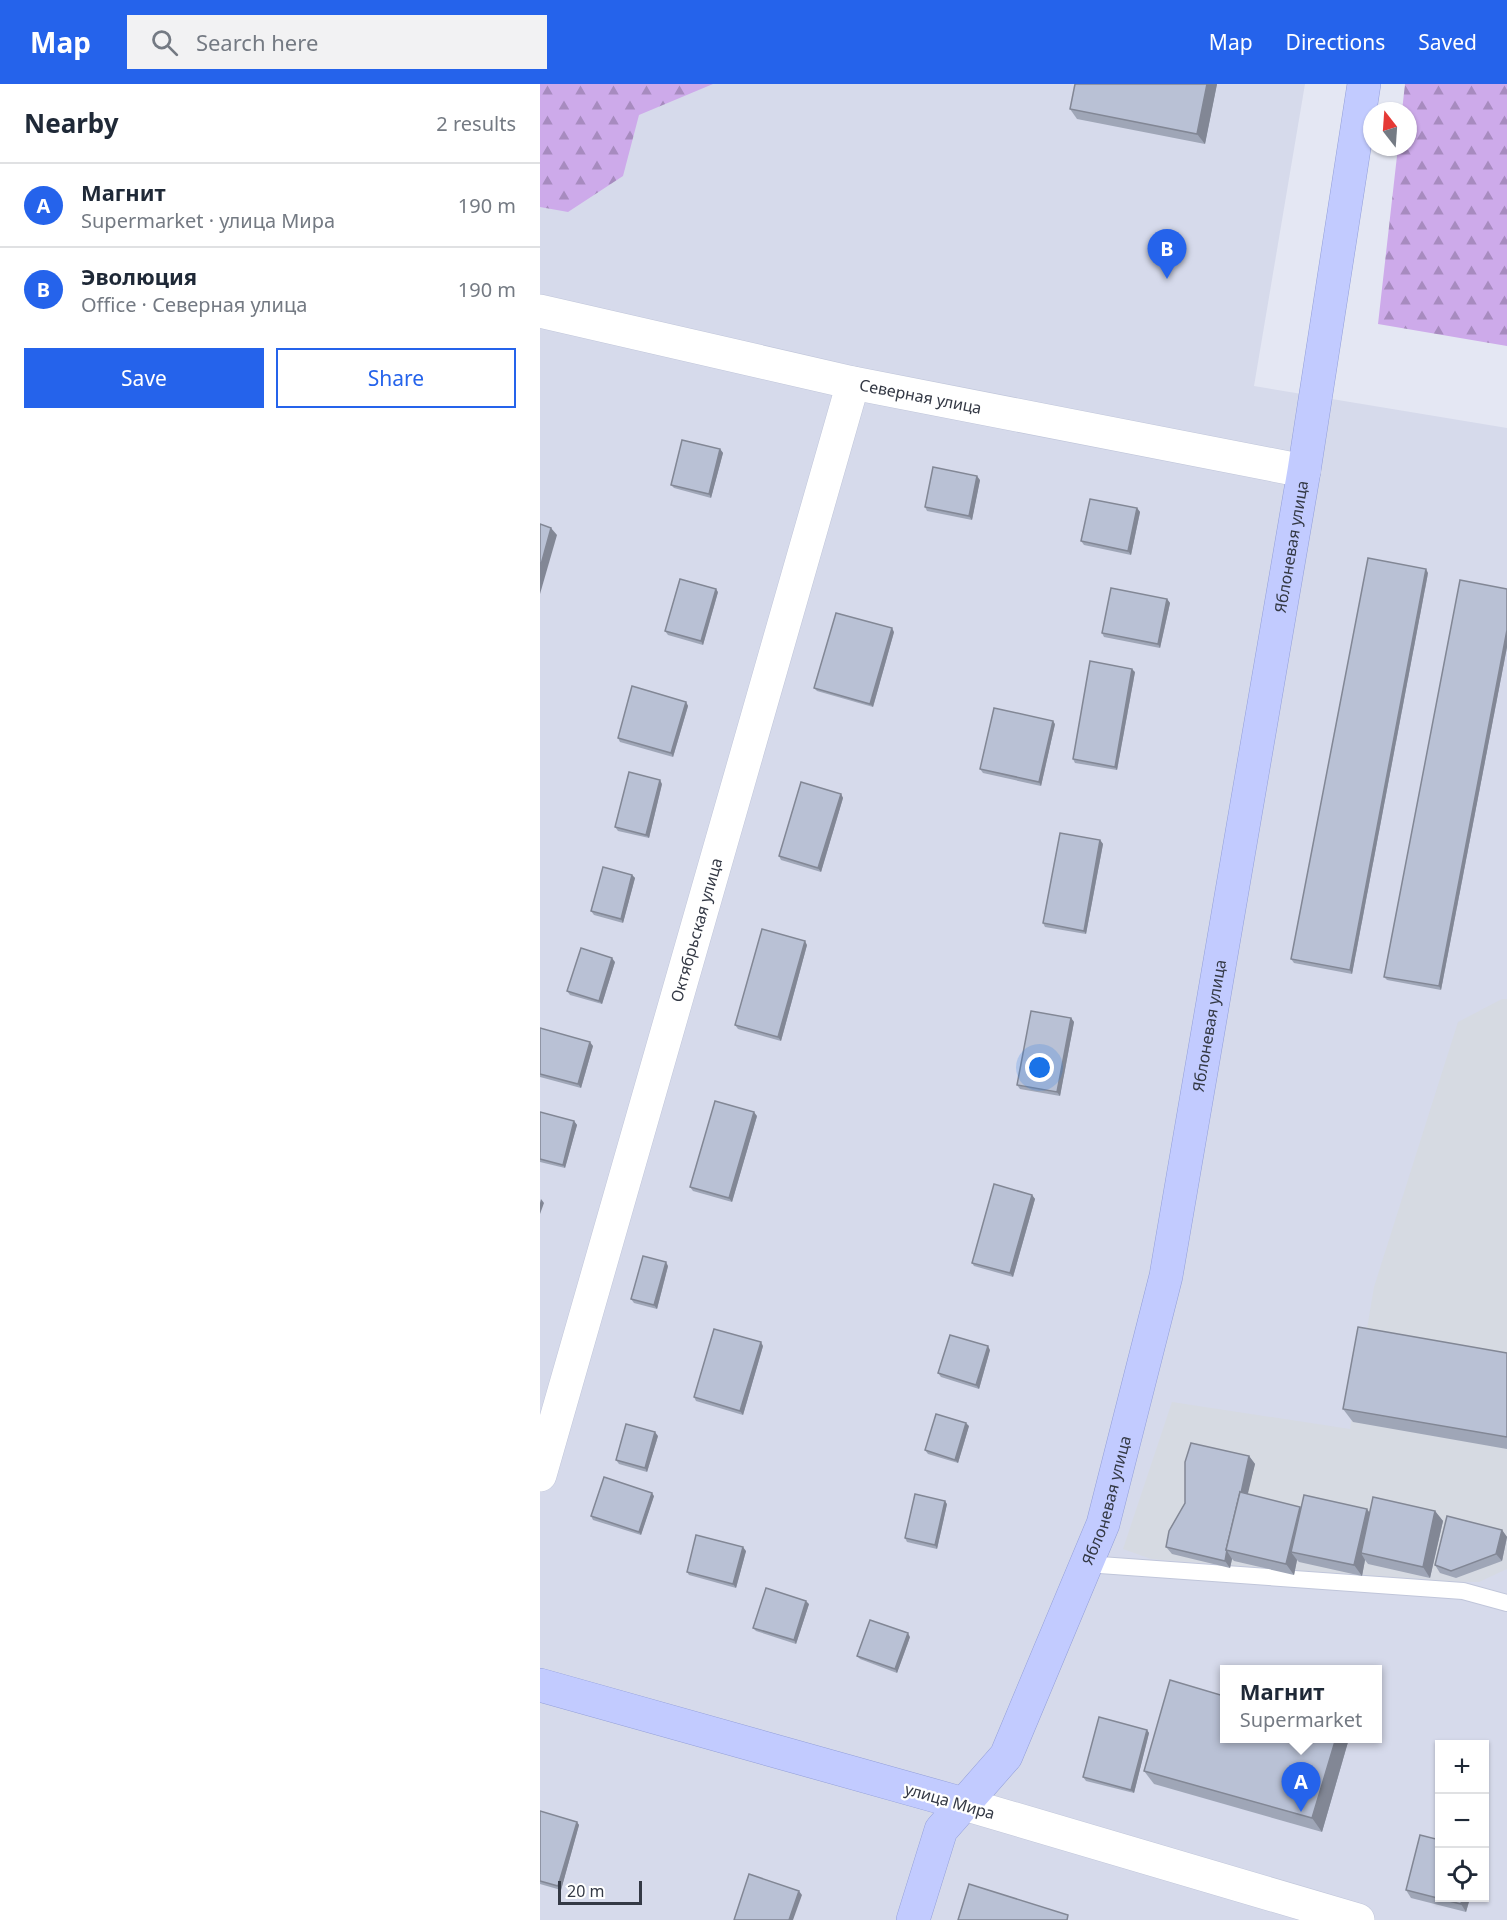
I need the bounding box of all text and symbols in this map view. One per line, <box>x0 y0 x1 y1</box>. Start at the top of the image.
search box <box>127 15 547 69</box>
text: Map <box>30 23 91 61</box>
icon: search <box>148 26 181 59</box>
text: Search here <box>196 27 318 57</box>
text: Map <box>1209 28 1253 56</box>
text: Directions <box>1286 28 1385 56</box>
text: Saved <box>1418 28 1477 56</box>
north arrow <box>1363 102 1417 156</box>
text: Nearby <box>24 105 119 141</box>
text: 2 results <box>436 110 516 137</box>
text: Магнит <box>81 177 166 207</box>
text: A <box>37 192 50 219</box>
text: 190 m <box>458 192 516 219</box>
text: Supermarket · улица Мира <box>81 207 335 234</box>
pin: B <box>1148 230 1186 279</box>
text: Эволюция <box>81 261 197 291</box>
text: B <box>37 276 50 303</box>
text: 190 m <box>458 276 516 303</box>
text: Office · Северная улица <box>81 291 307 318</box>
button: Save <box>24 348 264 408</box>
button: Share <box>276 348 516 408</box>
street label: Северная улица <box>857 373 984 419</box>
street label: Яблоневая улица <box>1269 479 1313 615</box>
street label: Октябрьская улица <box>665 855 727 1005</box>
street label: Яблоневая улица <box>1187 958 1231 1094</box>
your location <box>1025 1053 1054 1082</box>
street label: Яблоневая улица <box>1076 1433 1136 1568</box>
popup <box>1220 1665 1382 1743</box>
text: Магнит <box>1240 1676 1324 1706</box>
text: Supermarket <box>1240 1706 1362 1733</box>
map controls <box>1435 1740 1489 1902</box>
button: + <box>1435 1740 1489 1794</box>
pin: A <box>1282 1762 1320 1812</box>
street label: улица Мира <box>902 1778 998 1824</box>
button: − <box>1435 1794 1489 1848</box>
button: locate <box>1435 1848 1489 1902</box>
scale bar <box>558 1878 642 1906</box>
text: 20 m <box>567 1880 604 1902</box>

